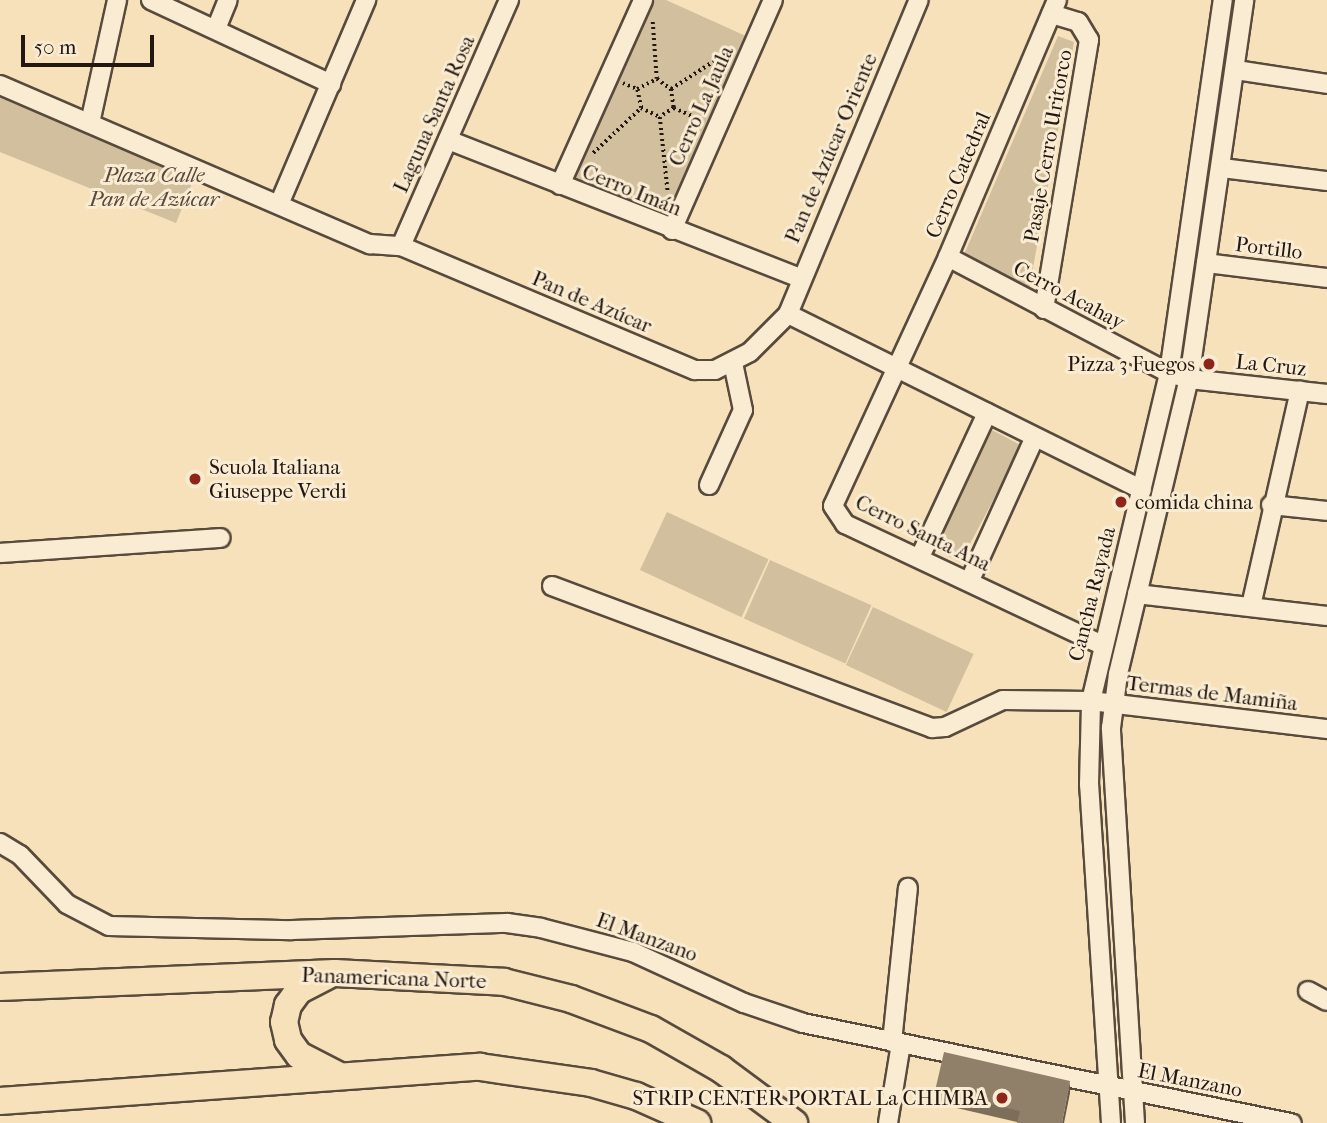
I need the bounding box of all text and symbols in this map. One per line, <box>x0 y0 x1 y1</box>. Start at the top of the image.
scale bar <box>24 21 158 65</box>
street label: Laguna Santa Rosa <box>388 31 480 197</box>
text: 50 m <box>34 35 77 59</box>
street label: Cerro La Jaula <box>663 42 739 170</box>
street label: Pasaje Cerro Uritorco <box>1019 48 1077 244</box>
street label: Pan de Azúcar Oriente <box>780 49 882 247</box>
street label: Cerro Catedral <box>920 108 996 242</box>
street label: Cerro Imán <box>579 159 685 221</box>
park label: Plaza Calle Pan de Azúcar <box>89 162 219 212</box>
street label: Portillo <box>1234 231 1304 265</box>
street label: Cerro Acahay <box>1009 255 1129 335</box>
street label: Pan de Azúcar <box>528 265 656 339</box>
street label: La Cruz <box>1234 349 1308 381</box>
place label: Pizza 3 Fuegos <box>1067 351 1195 377</box>
marker: Pizza 3 Fuegos <box>1201 356 1217 372</box>
place label: Scuola Italiana Giuseppe Verdi <box>209 454 347 504</box>
marker: Scuola Italiana Giuseppe Verdi <box>187 471 203 487</box>
street label: Cerro Santa Ana <box>851 489 995 577</box>
place label: comida china <box>1135 489 1253 515</box>
marker: comida china <box>1113 494 1129 510</box>
street label: Cancha Rayada <box>1063 524 1121 664</box>
street label: Termas de Mamiña <box>1125 670 1299 716</box>
street label: El Manzano <box>593 907 701 967</box>
street label: Panamericana Norte <box>301 962 487 994</box>
street label: El Manzano <box>1136 1058 1244 1102</box>
place label: STRIP CENTER PORTAL La CHIMBA <box>632 1085 988 1111</box>
marker: STRIP CENTER PORTAL La CHIMBA <box>994 1090 1010 1106</box>

